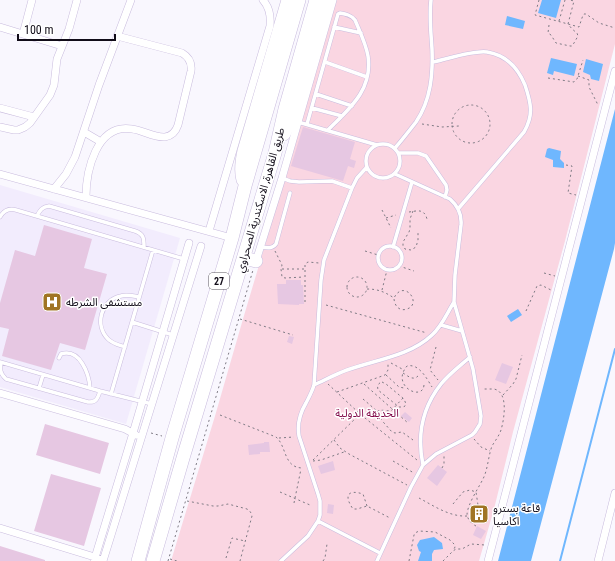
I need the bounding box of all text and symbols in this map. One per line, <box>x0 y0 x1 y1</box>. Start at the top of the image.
scale bar <box>18 16 115 42</box>
text: 100 m <box>24 23 54 37</box>
street label: طريق القاهرة, الاسكندرية الصحراوي <box>234 126 290 275</box>
road number: 27 <box>209 273 229 289</box>
hospital icon: مستشفى الشرطه <box>41 291 63 313</box>
place label: مستشفى الشرطه <box>66 296 143 309</box>
park label: الحديقة الدولية <box>335 407 399 420</box>
place label: قاعة بسترو اكاسيا <box>493 502 540 528</box>
building icon: قاعة بسترو اكاسيا <box>468 503 490 525</box>

